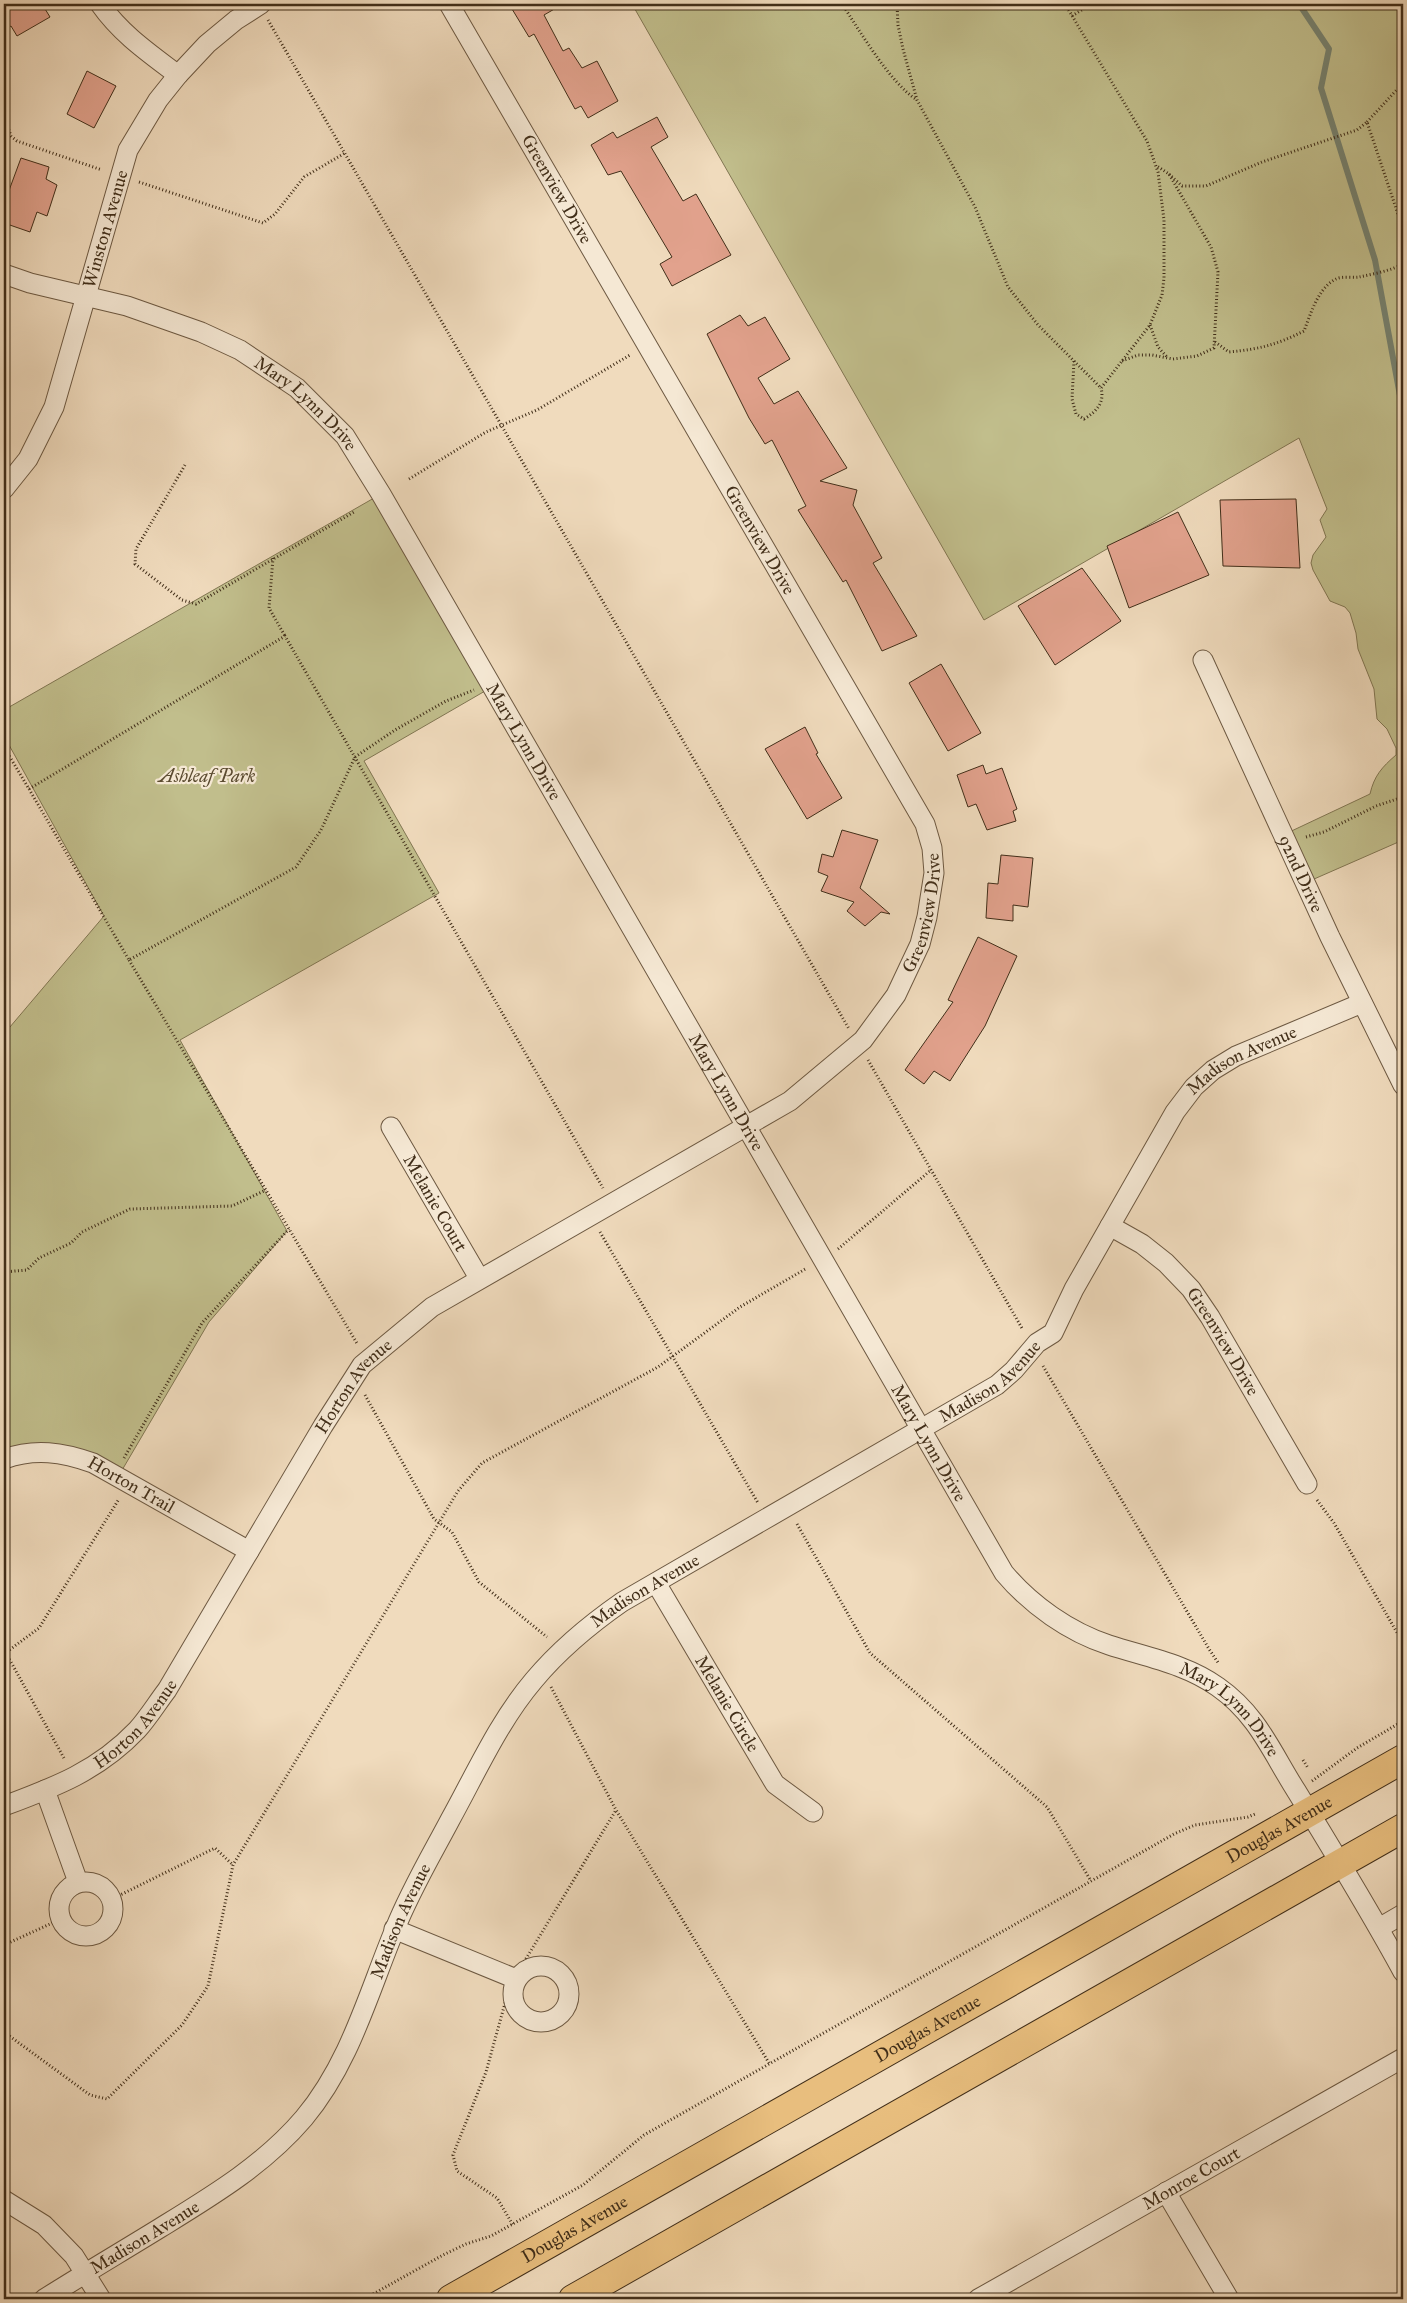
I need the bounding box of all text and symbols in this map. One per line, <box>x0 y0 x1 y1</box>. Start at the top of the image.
street label: Greenview Drive <box>517 130 597 248</box>
street label: Winston Avenue <box>78 167 133 290</box>
street label: Mary Lynn Drive <box>250 352 362 454</box>
street label: Greenview Drive <box>720 481 800 599</box>
street label: Mary Lynn Drive <box>481 679 566 804</box>
park label: Ashleaf Park <box>157 765 255 787</box>
street label: 92nd Drive <box>1274 831 1328 916</box>
street label: Greenview Drive <box>897 852 945 976</box>
street label: Madison Avenue <box>1182 1021 1300 1100</box>
street label: Mary Lynn Drive <box>684 1030 769 1155</box>
street label: Melanie Court <box>398 1151 472 1256</box>
street label: Greenview Drive <box>1182 1283 1264 1400</box>
street label: Horton Avenue <box>310 1334 396 1438</box>
street label: Madison Avenue <box>935 1336 1045 1427</box>
street label: Mary Lynn Drive <box>886 1380 971 1506</box>
street label: Horton Trail <box>84 1451 179 1518</box>
street label: Madison Avenue <box>586 1549 703 1632</box>
street label: Melanie Circle <box>690 1651 764 1756</box>
street label: Mary Lynn Drive <box>1176 1657 1284 1760</box>
street label: Horton Avenue <box>89 1675 182 1774</box>
street label: Douglas Avenue <box>1222 1791 1336 1868</box>
street label: Madison Avenue <box>366 1860 435 1982</box>
street label: Douglas Avenue <box>871 1990 985 2067</box>
street label: Monroe Court <box>1138 2141 1244 2215</box>
street label: Douglas Avenue <box>518 2190 631 2268</box>
street label: Madison Avenue <box>86 2196 203 2279</box>

